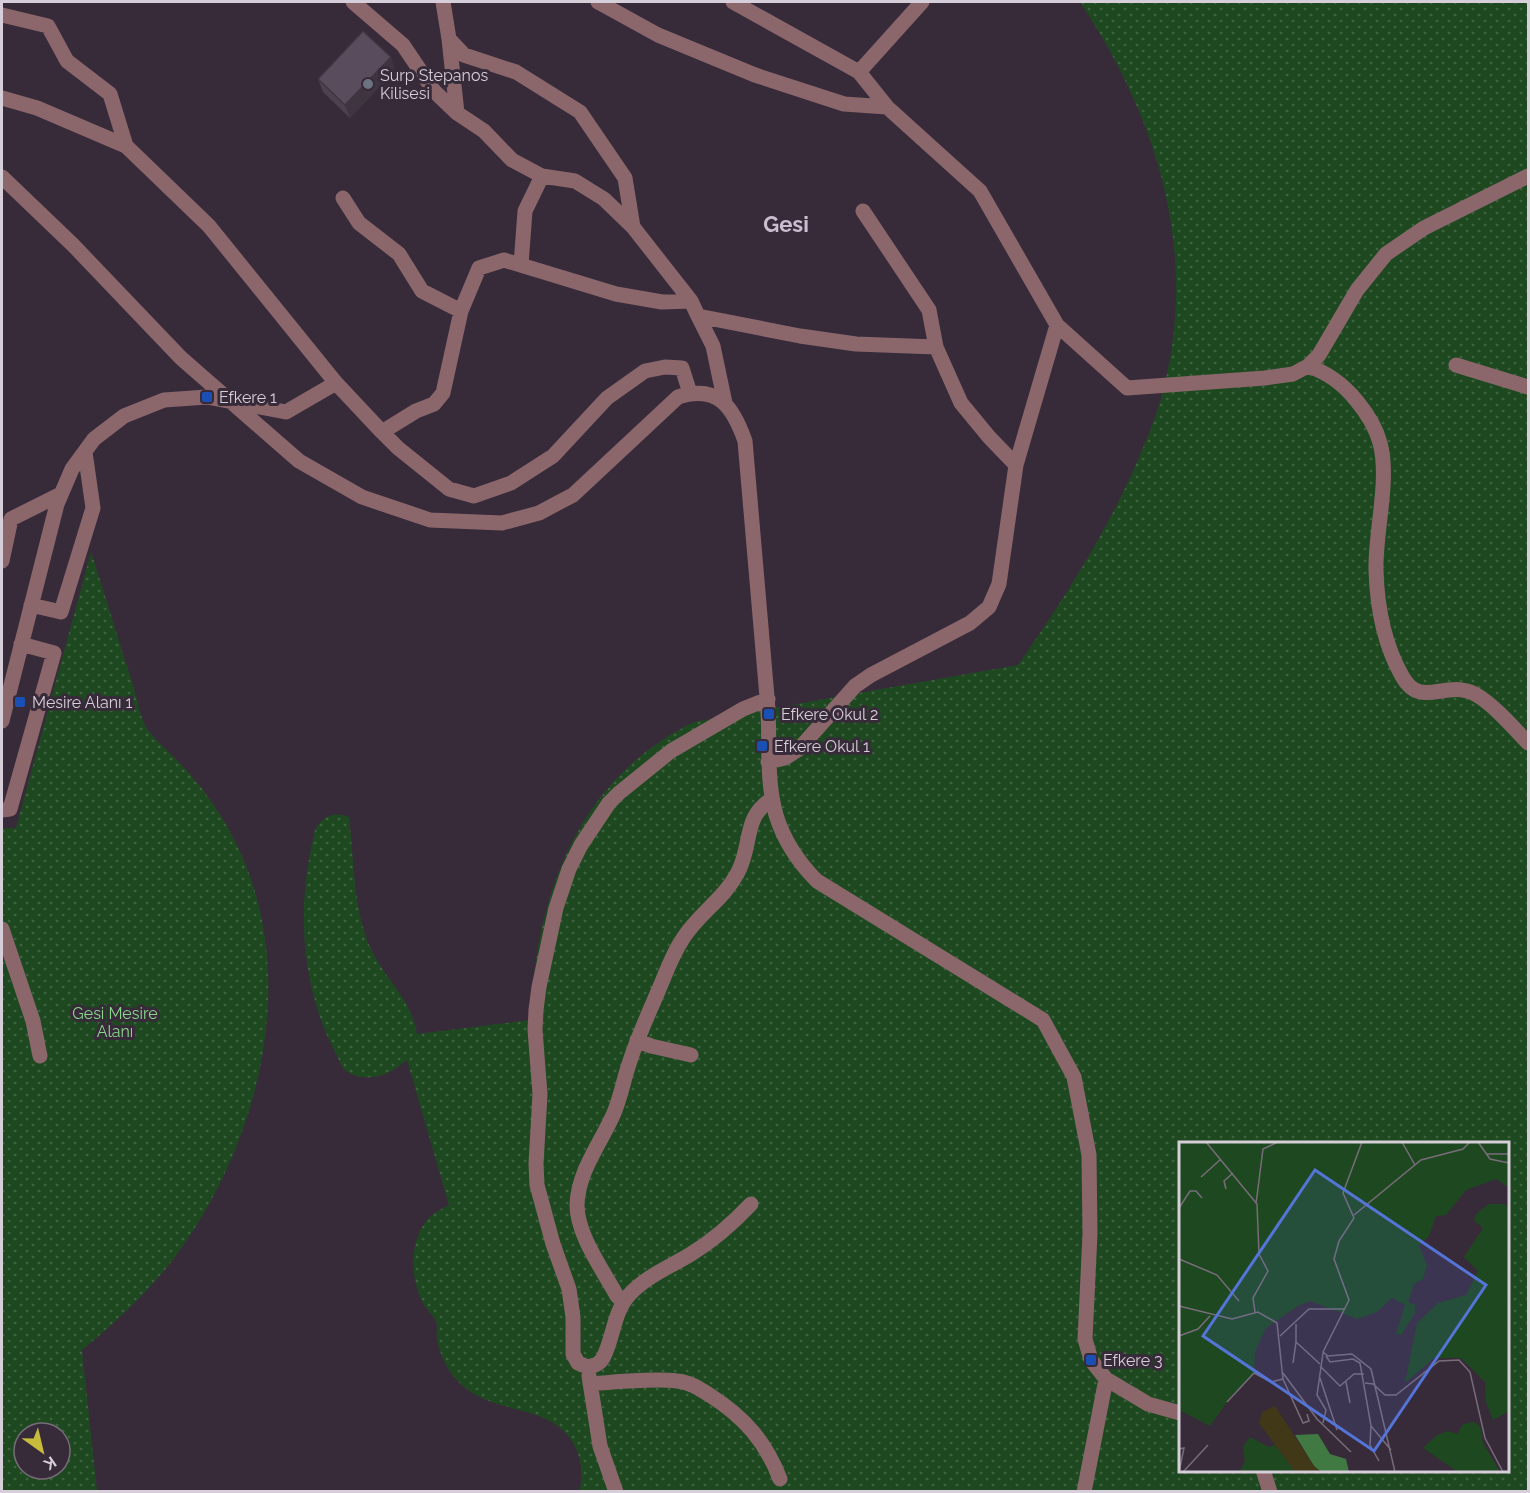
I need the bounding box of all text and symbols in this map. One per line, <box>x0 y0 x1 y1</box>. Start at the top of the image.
place label: Surp Stepanos Kilisesi <box>380 66 488 103</box>
marker: Surp Stepanos Kilisesi <box>361 77 375 91</box>
district label: Gesi <box>763 211 809 237</box>
place label: Efkere 1 <box>219 388 277 407</box>
marker: Efkere 1 <box>200 390 214 404</box>
place label: Mesire Alanı 1 <box>32 693 133 712</box>
marker: Mesire Alanı 1 <box>13 695 27 709</box>
place label: Efkere Okul 2 <box>781 705 878 724</box>
marker: Efkere Okul 2 <box>762 707 776 721</box>
place label: Efkere Okul 1 <box>774 737 870 756</box>
marker: Efkere Okul 1 <box>755 739 769 753</box>
park label: Gesi Mesire Alanı <box>72 1004 158 1041</box>
inset map <box>1179 1142 1509 1472</box>
place label: Efkere 3 <box>1103 1351 1163 1370</box>
marker: Efkere 3 <box>1084 1353 1098 1367</box>
north arrow <box>12 1421 72 1481</box>
text: K <box>40 1452 60 1474</box>

